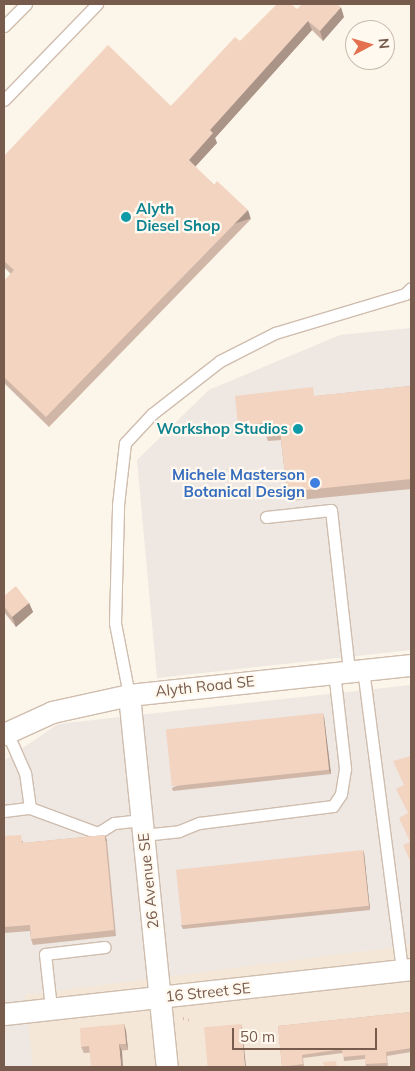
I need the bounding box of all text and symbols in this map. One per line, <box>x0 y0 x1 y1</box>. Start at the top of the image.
north arrow <box>345 20 395 70</box>
text: N <box>374 37 393 50</box>
place label: Alyth Diesel Shop <box>136 199 220 234</box>
marker: Alyth Diesel Shop <box>120 211 132 223</box>
place label: Workshop Studios <box>157 420 288 438</box>
marker: Workshop Studios <box>292 423 304 435</box>
place label: Michele Masterson Botanical Design <box>172 465 305 500</box>
marker: Michele Masterson Botanical Design <box>309 477 321 489</box>
street label: Alyth Road SE <box>155 672 255 700</box>
street label: 26 Avenue SE <box>134 832 162 930</box>
street label: 16 Street SE <box>165 979 251 1005</box>
scale bar <box>235 1018 380 1050</box>
text: 50 m <box>240 1027 275 1046</box>

